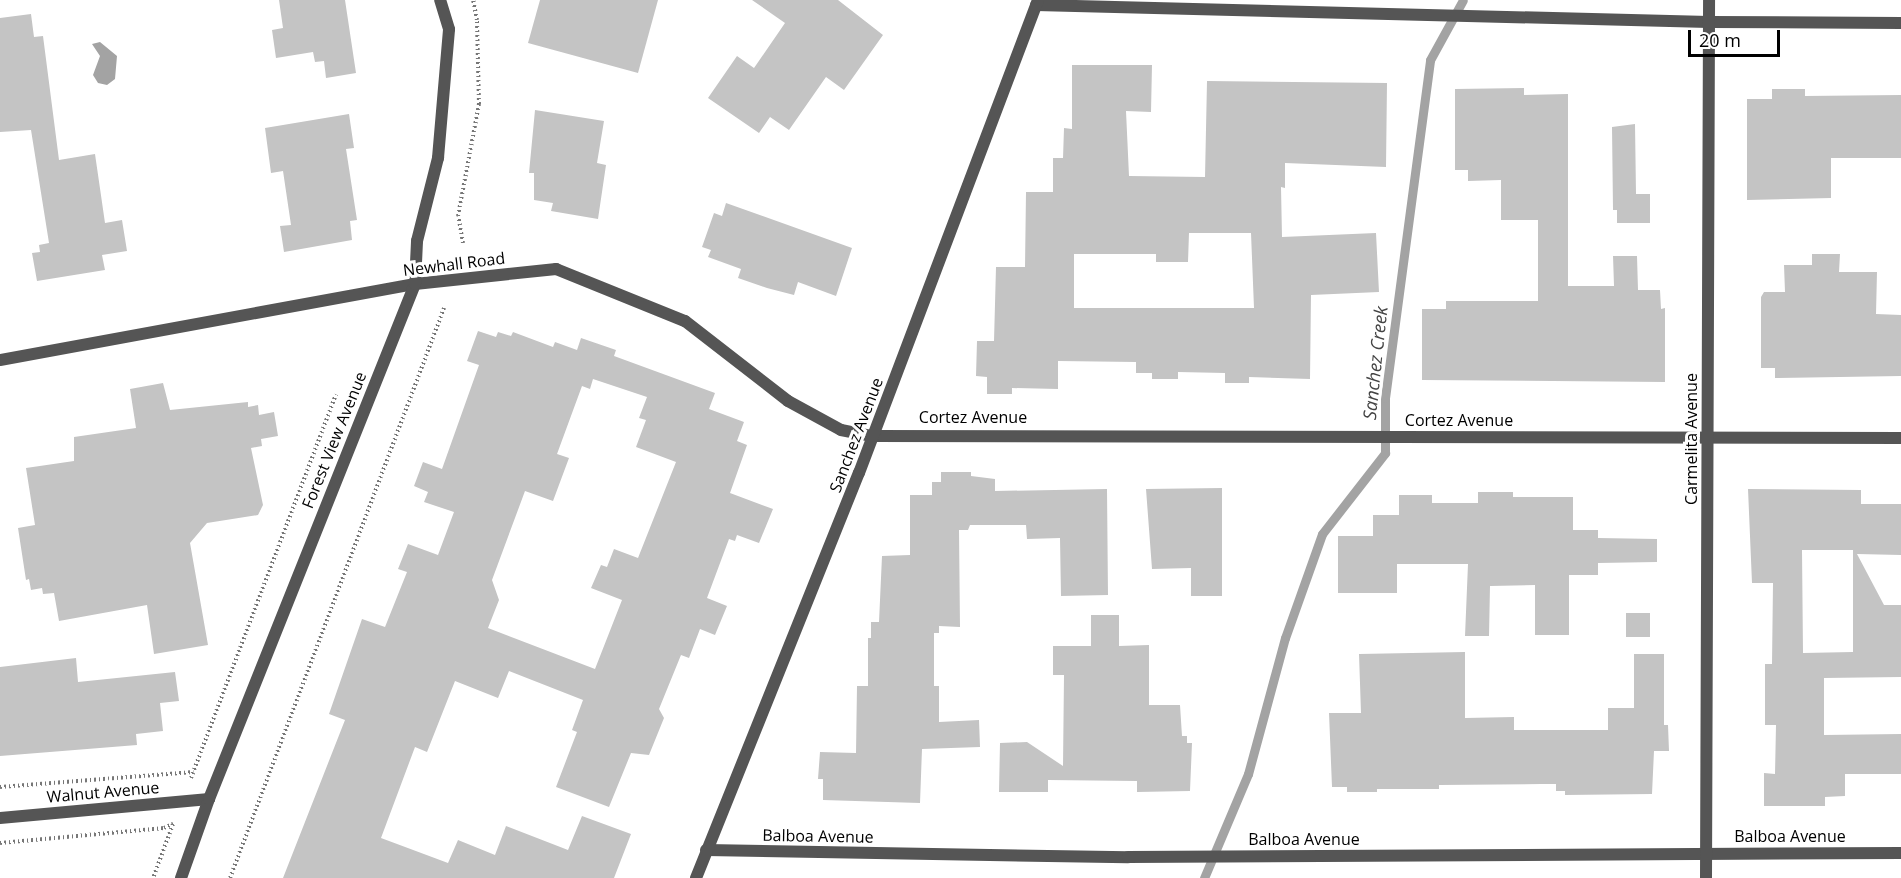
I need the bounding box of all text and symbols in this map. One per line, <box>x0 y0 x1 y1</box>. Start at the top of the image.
scale bar <box>1691 18 1782 56</box>
text: 20 m <box>1699 28 1741 52</box>
street label: Newhall Road <box>402 248 506 280</box>
water label: Sanchez Creek <box>1358 305 1392 421</box>
street label: Forest View Avenue <box>298 369 370 511</box>
street label: Carmelita Avenue <box>1681 373 1701 505</box>
street label: Sanchez Avenue <box>825 375 887 495</box>
street label: Cortez Avenue <box>919 407 1027 427</box>
street label: Cortez Avenue <box>1405 410 1513 430</box>
street label: Walnut Avenue <box>46 778 160 806</box>
street label: Balboa Avenue <box>762 825 874 847</box>
street label: Balboa Avenue <box>1734 826 1846 846</box>
street label: Balboa Avenue <box>1248 829 1360 849</box>

